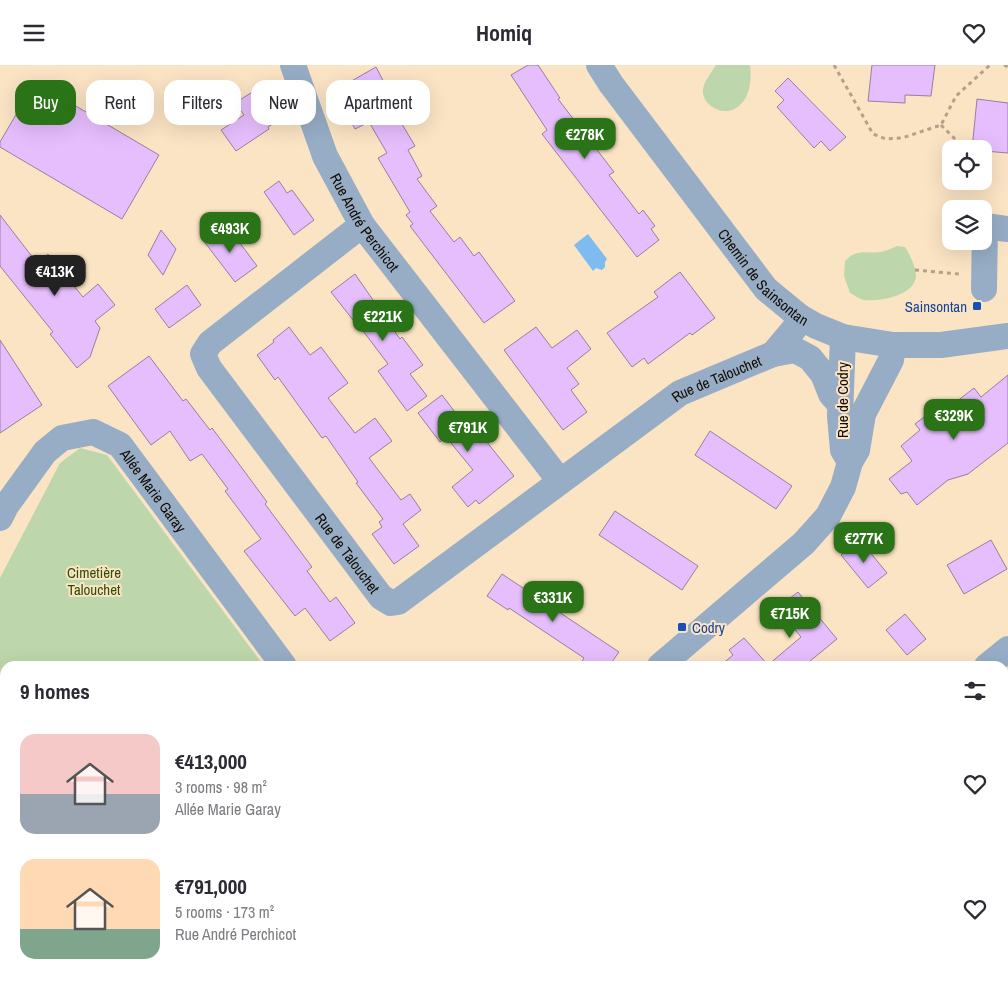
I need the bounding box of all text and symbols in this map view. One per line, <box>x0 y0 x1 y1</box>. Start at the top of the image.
text: Homiq <box>476 18 532 48</box>
icon: menu <box>20 19 48 47</box>
icon: heart <box>960 19 988 47</box>
chip: Buy <box>15 80 76 125</box>
chip: Rent <box>86 80 154 125</box>
chip: Filters <box>164 80 241 125</box>
chip: New <box>251 80 316 125</box>
chip: Apartment <box>326 80 430 125</box>
pin: €278K <box>550 117 620 160</box>
text: €278K <box>566 123 604 145</box>
map controls <box>942 140 992 250</box>
button: locate <box>942 140 992 190</box>
street label: Rue André Perchicot <box>326 169 405 276</box>
button: layers <box>942 200 992 250</box>
pin: €493K <box>195 211 265 254</box>
text: €493K <box>211 217 249 239</box>
street label: Chemin de Sainsontan <box>713 224 812 330</box>
pin: €413K <box>20 255 90 297</box>
text: €413K <box>36 260 74 282</box>
place label: Sainsontan <box>905 296 967 317</box>
pin: €221K <box>348 299 418 342</box>
marker: Sainsontan <box>971 300 983 312</box>
text: €221K <box>364 305 402 327</box>
street label: Rue de Talouchet <box>667 349 765 407</box>
street label: Rue de Codry <box>832 361 853 438</box>
pin: €329K <box>919 399 989 441</box>
text: €329K <box>935 404 973 426</box>
pin: €791K <box>433 411 503 453</box>
text: €791K <box>449 416 487 438</box>
street label: Allée Marie Garay <box>115 443 192 537</box>
street label: Rue de Talouchet <box>311 508 385 598</box>
pin: €277K <box>829 521 899 564</box>
text: €277K <box>845 527 883 549</box>
park label: Cimetière Talouchet <box>67 562 121 600</box>
pin: €331K <box>518 581 588 623</box>
text: €331K <box>534 586 572 608</box>
pin: €715K <box>755 597 825 639</box>
text: €715K <box>771 602 809 624</box>
place label: Codry <box>692 617 726 638</box>
marker: Codry <box>676 621 688 633</box>
text: 9 homes <box>20 677 90 706</box>
icon: filters <box>961 677 989 705</box>
text: €413,000 <box>175 747 247 776</box>
icon: home <box>60 754 120 814</box>
icon: heart <box>961 770 989 798</box>
text: 3 rooms · 98 m² <box>175 776 267 798</box>
text: Allée Marie Garay <box>175 798 281 820</box>
text: €791,000 <box>175 872 247 901</box>
icon: home <box>60 879 120 939</box>
icon: heart <box>961 895 989 923</box>
text: 5 rooms · 173 m² <box>175 901 274 923</box>
text: Rue André Perchicot <box>175 923 296 945</box>

